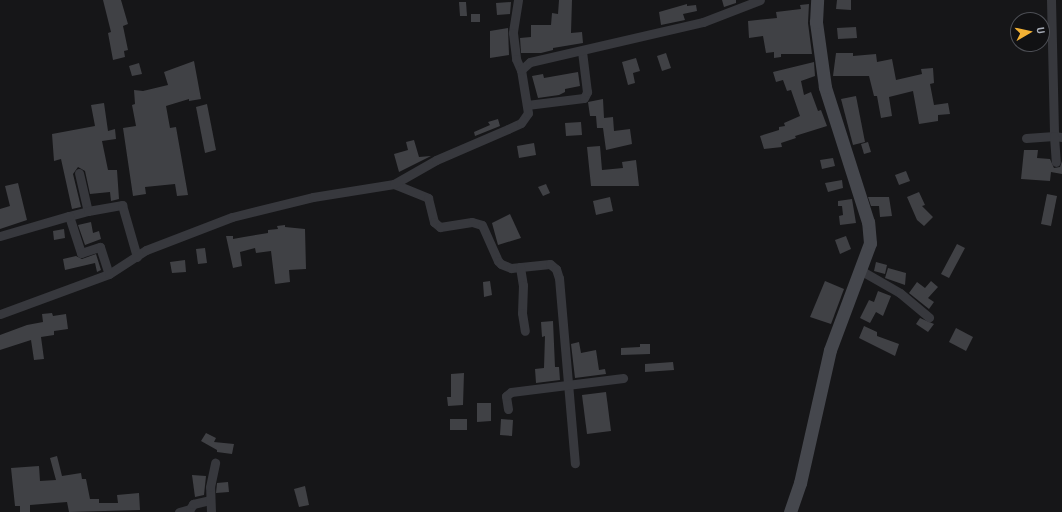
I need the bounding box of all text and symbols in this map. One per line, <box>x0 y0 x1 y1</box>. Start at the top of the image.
north arrow <box>1010 12 1050 52</box>
text: U <box>1033 26 1048 35</box>

